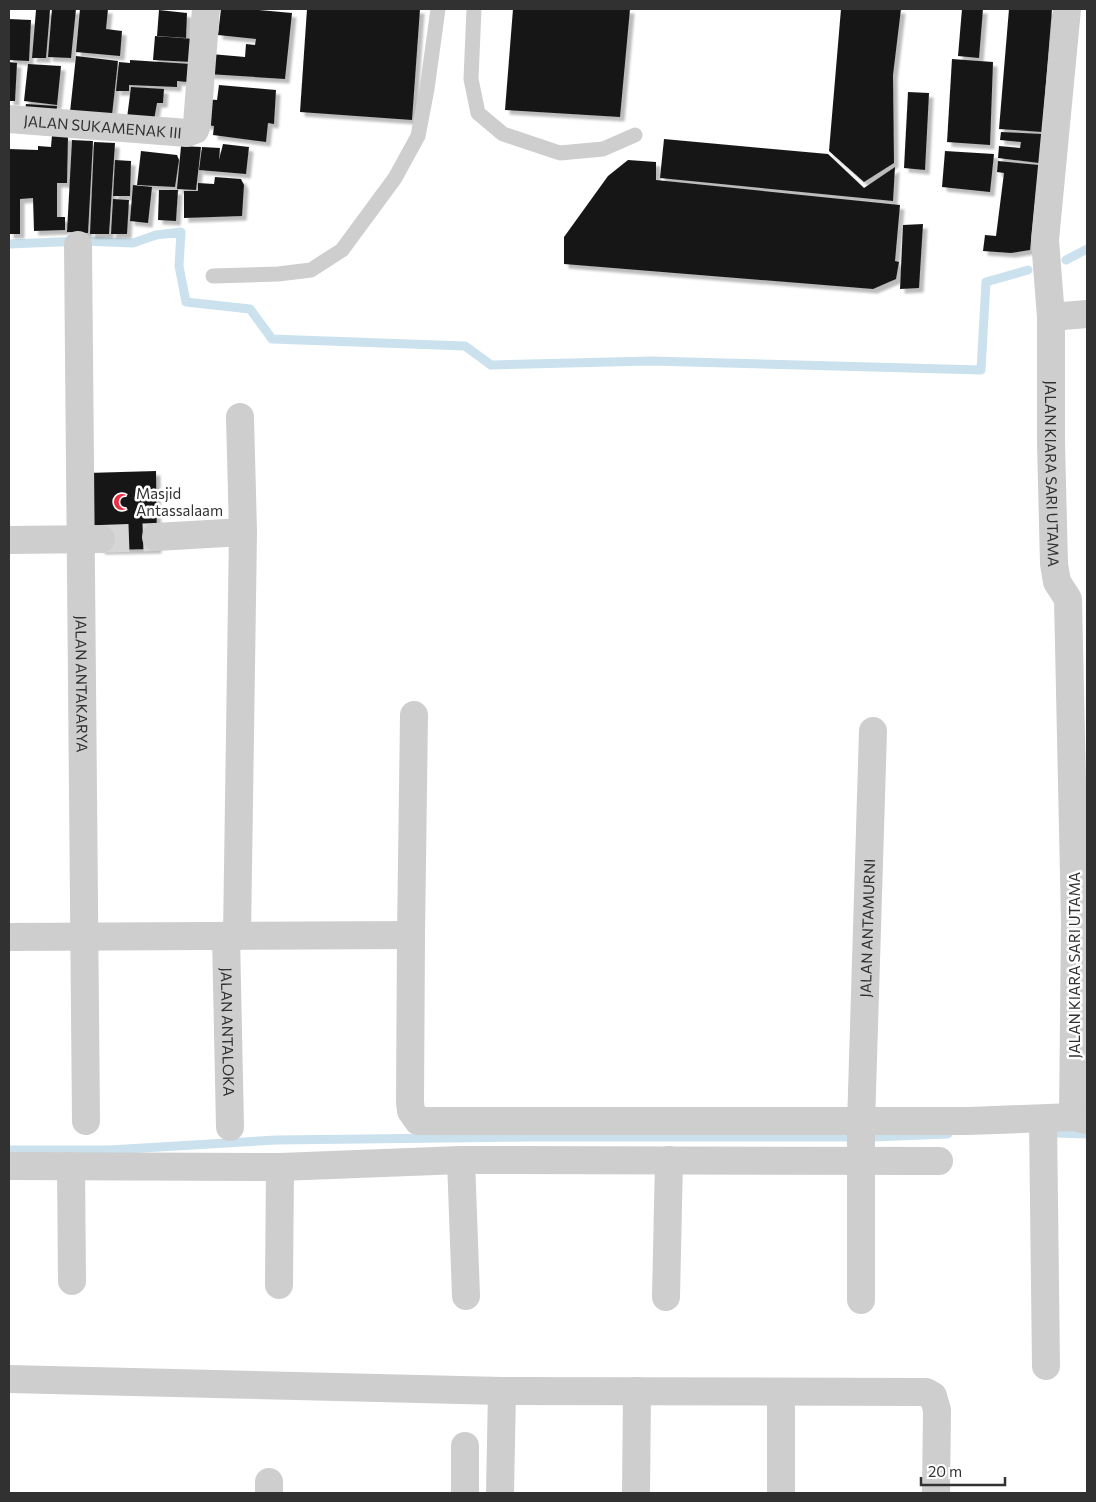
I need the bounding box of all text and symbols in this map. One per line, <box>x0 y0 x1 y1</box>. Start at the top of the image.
street label: JALAN SUKAMENAK III <box>23 111 182 142</box>
street label: JALAN KIARA SARI UTAMA <box>1042 380 1063 567</box>
place label: Masjid Antassalaam <box>136 484 223 519</box>
mosque icon: Masjid Antassalaam <box>112 492 132 512</box>
street label: JALAN ANTAKARYA <box>72 615 92 753</box>
street label: JALAN ANTAMURNI <box>856 858 878 998</box>
street label: JALAN KIARA SARI UTAMA <box>1065 872 1083 1058</box>
street label: JALAN ANTALOKA <box>218 967 238 1097</box>
scale bar <box>921 1454 1005 1486</box>
text: 20 m <box>928 1462 962 1480</box>

